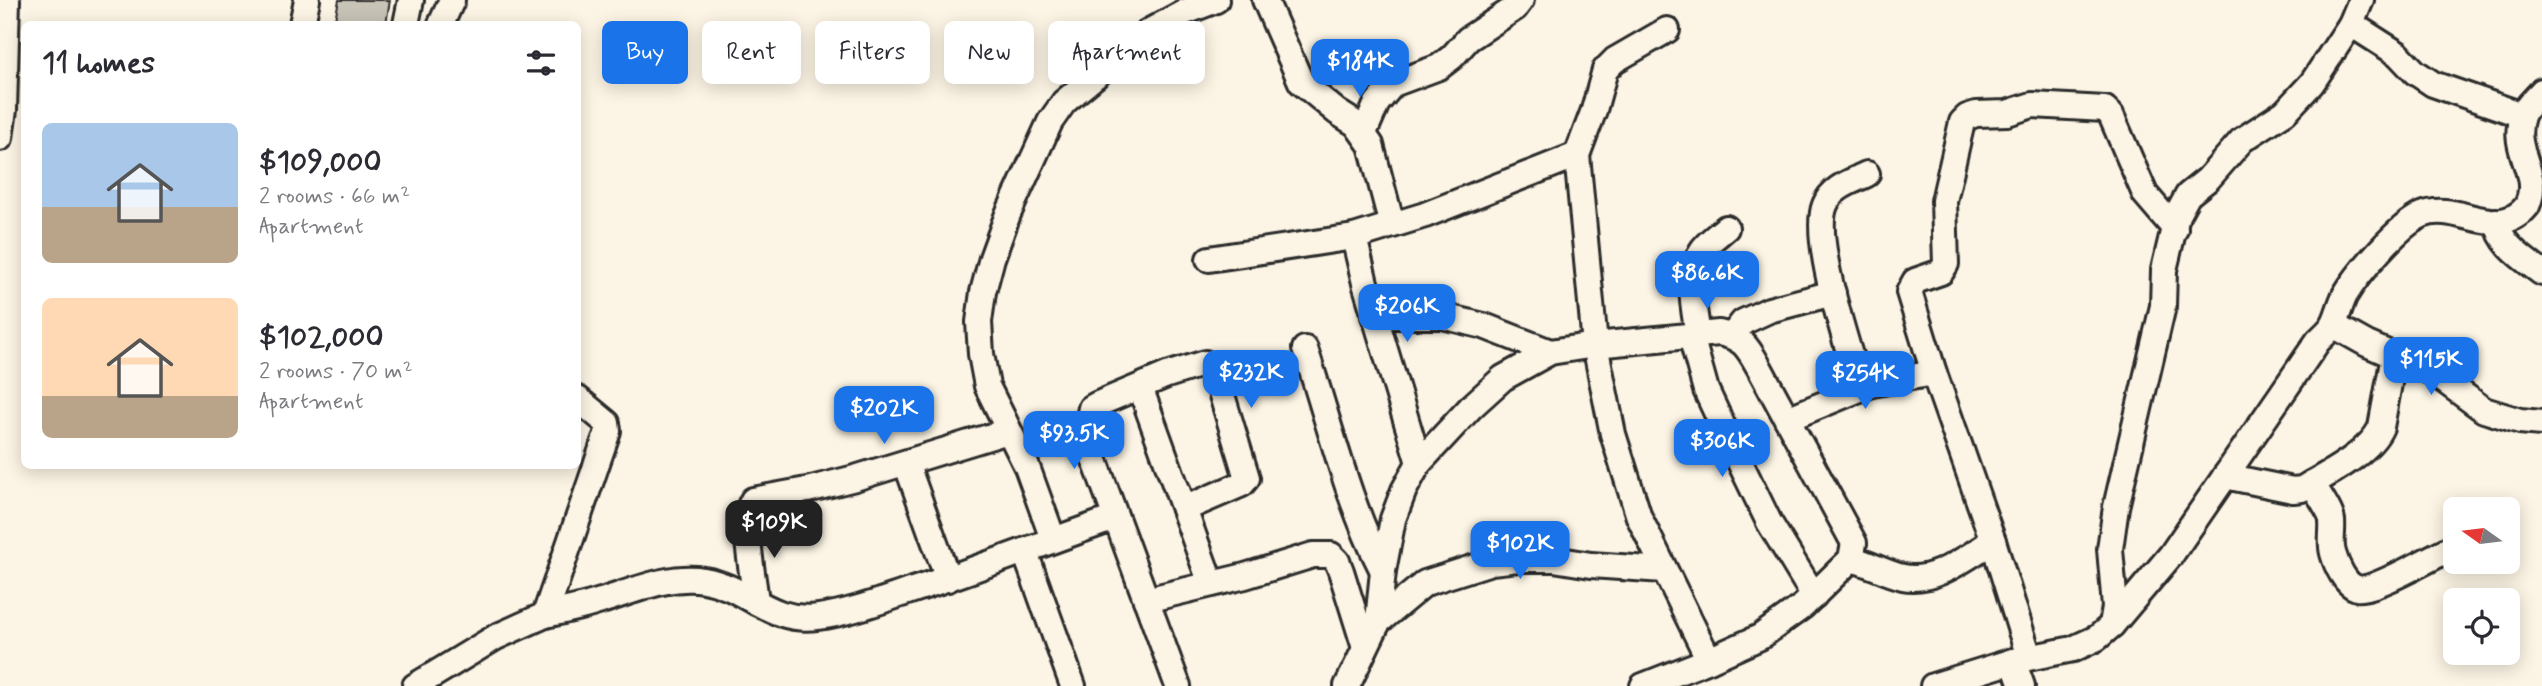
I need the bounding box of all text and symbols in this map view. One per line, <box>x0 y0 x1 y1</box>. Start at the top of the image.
chip: Buy <box>602 21 688 84</box>
chip: Rent <box>702 21 801 84</box>
chip: Filters <box>815 21 930 84</box>
chip: New <box>944 21 1034 84</box>
chip: Apartment <box>1048 21 1205 84</box>
pin: $184K <box>1311 40 1409 99</box>
text: 11 homes <box>42 44 155 83</box>
icon: filters <box>522 44 560 82</box>
text: $184K <box>1327 47 1393 77</box>
text: $109,000 <box>259 143 381 182</box>
icon: home <box>98 151 182 235</box>
text: 2 rooms · 66 m² <box>259 182 410 212</box>
text: Apartment <box>259 212 364 242</box>
pin: $86.6K <box>1650 252 1764 311</box>
text: $86.6K <box>1671 259 1743 289</box>
pin: $206K <box>1358 284 1456 344</box>
text: $206K <box>1374 292 1440 322</box>
text: $102,000 <box>259 318 384 357</box>
icon: home <box>98 326 182 410</box>
pin: $115K <box>2382 338 2480 397</box>
text: $115K <box>2400 345 2462 375</box>
pin: $232K <box>1202 350 1300 410</box>
pin: $254K <box>1816 352 1914 411</box>
text: 2 rooms · 70 m² <box>259 357 413 387</box>
text: $232K <box>1219 358 1283 388</box>
text: $254K <box>1832 359 1898 389</box>
pin: $202K <box>835 386 933 446</box>
text: Apartment <box>259 387 364 417</box>
text: $202K <box>850 394 918 424</box>
pin: $93.5K <box>1017 412 1131 471</box>
text: $93.5K <box>1039 419 1109 449</box>
pin: $306K <box>1673 420 1771 479</box>
text: $306K <box>1690 427 1754 457</box>
north arrow <box>2443 497 2520 574</box>
map controls <box>2443 497 2520 665</box>
pin: $109K <box>725 500 823 560</box>
text: $109K <box>741 508 807 538</box>
pin: $102K <box>1471 522 1569 581</box>
text: $102K <box>1487 529 1553 559</box>
button: locate <box>2443 588 2520 665</box>

